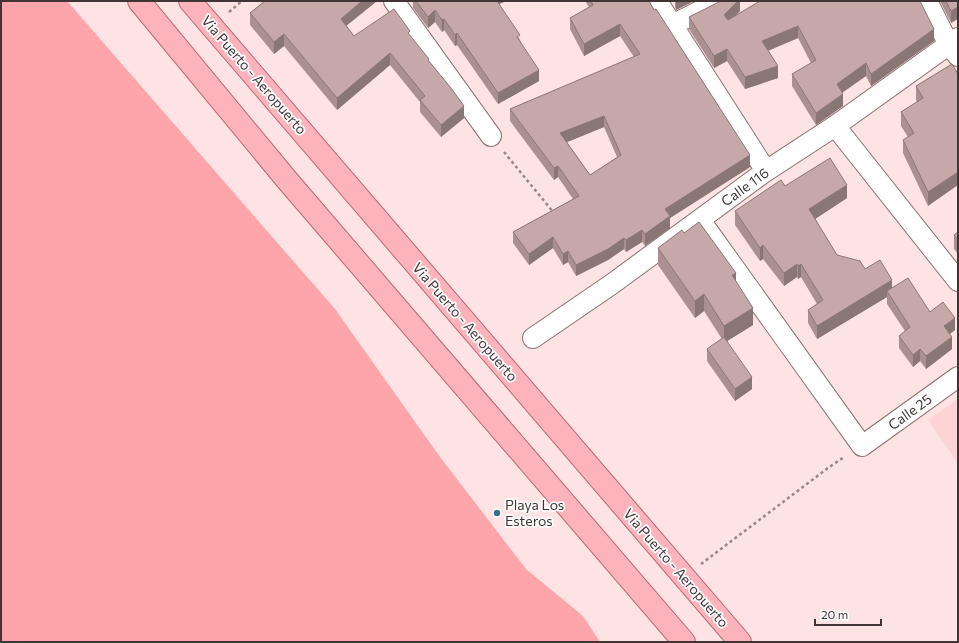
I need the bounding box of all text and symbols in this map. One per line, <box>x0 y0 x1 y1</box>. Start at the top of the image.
street label: Via Puerto - Aeropuerto <box>198 12 311 137</box>
street label: Calle 116 <box>718 164 772 210</box>
street label: Via Puerto - Aeropuerto <box>409 259 522 384</box>
street label: Calle 25 <box>885 390 935 433</box>
place label: Playa Los Esteros <box>505 496 564 529</box>
street label: Via Puerto - Aeropuerto <box>620 505 733 630</box>
marker: Playa Los Esteros <box>492 508 502 518</box>
scale bar <box>815 601 881 627</box>
text: 20 m <box>821 607 848 621</box>

